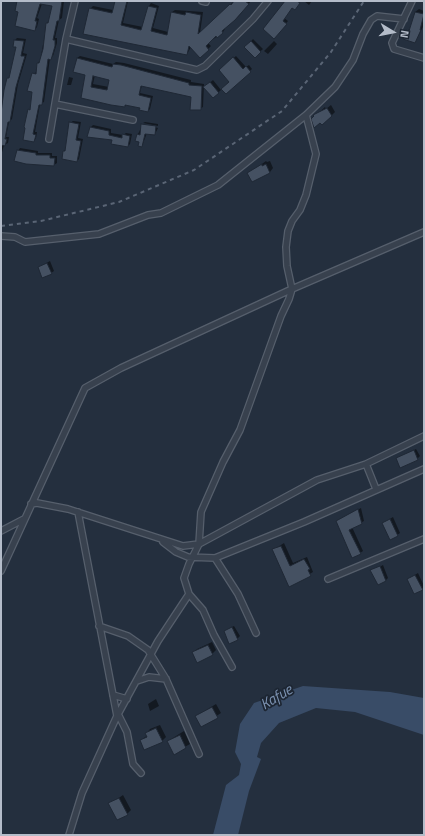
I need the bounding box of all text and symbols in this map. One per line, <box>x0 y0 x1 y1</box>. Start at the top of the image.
north arrow <box>373 12 413 52</box>
text: N <box>396 29 413 39</box>
water label: Kafue <box>258 682 296 714</box>

